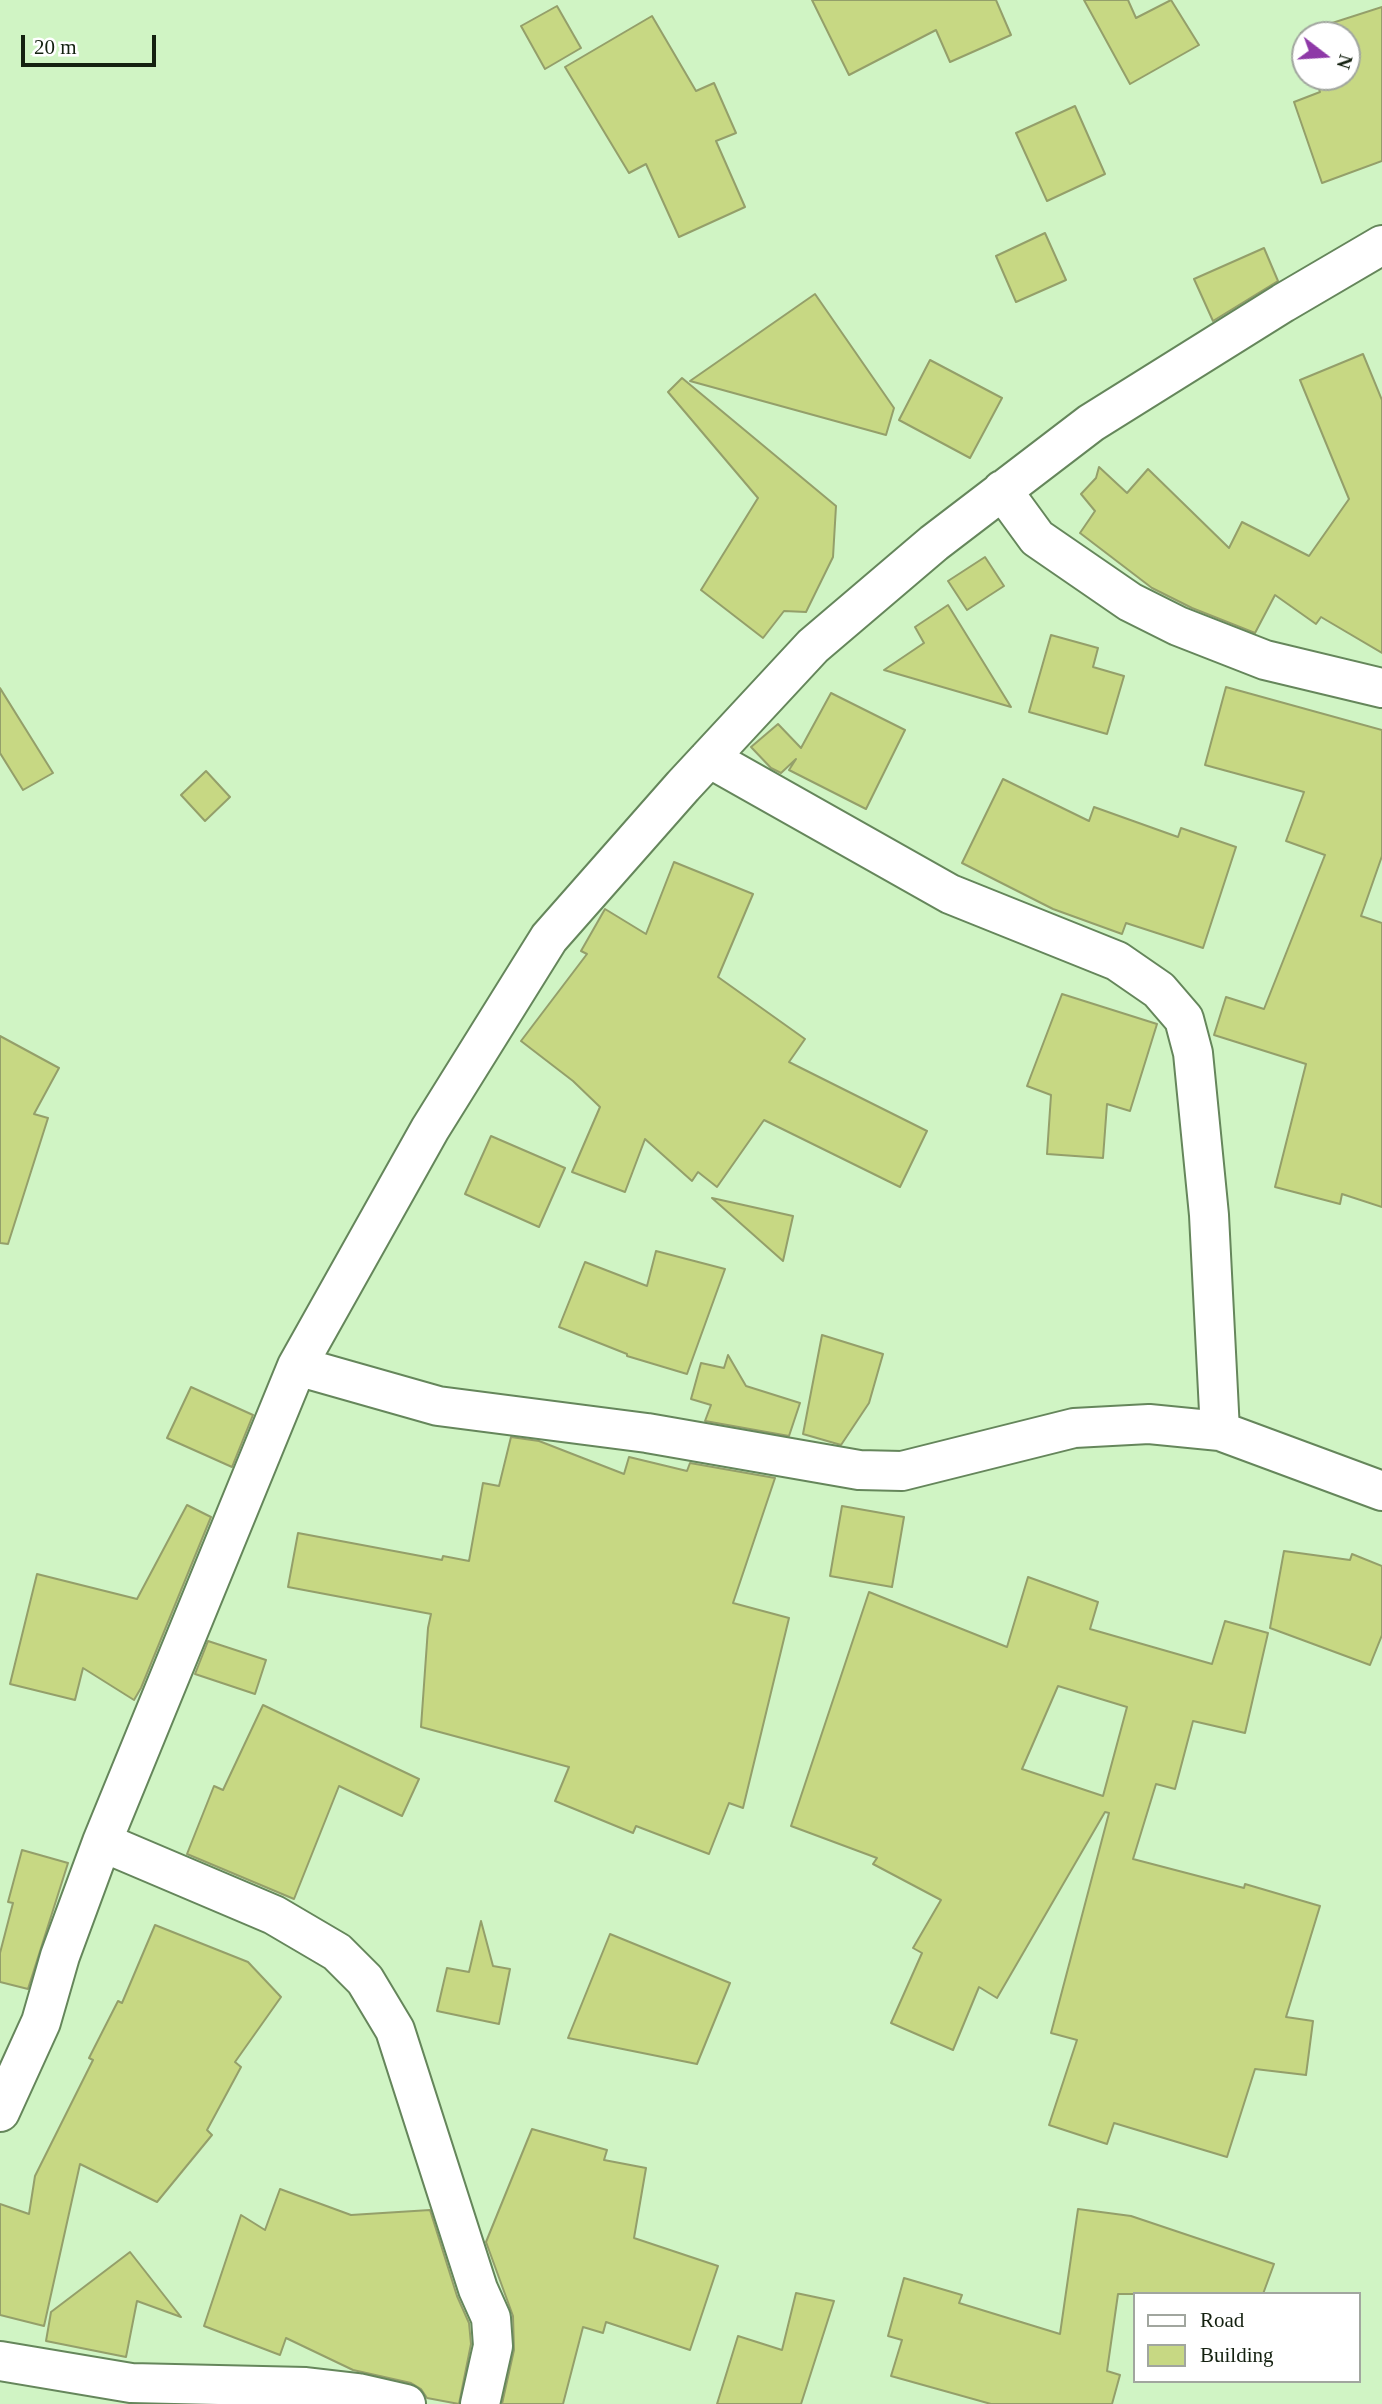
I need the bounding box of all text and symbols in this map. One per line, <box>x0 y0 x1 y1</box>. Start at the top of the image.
scale bar <box>24 21 159 65</box>
north arrow <box>1291 21 1361 91</box>
text: 20 m <box>34 35 77 59</box>
text: N <box>1333 52 1357 71</box>
legend <box>1134 2292 1361 2383</box>
text: Road <box>1200 2308 1244 2332</box>
text: Building <box>1200 2343 1274 2367</box>

